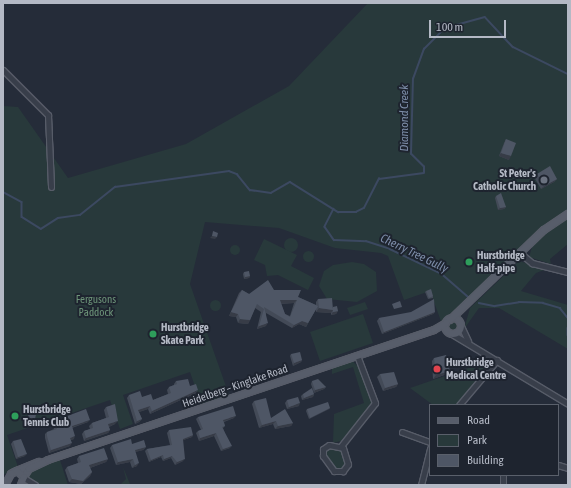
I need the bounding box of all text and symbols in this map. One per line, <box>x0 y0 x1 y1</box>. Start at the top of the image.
scale bar <box>431 12 508 38</box>
text: 100 m <box>436 20 463 34</box>
water label: Diamond Creek <box>398 84 412 152</box>
place label: St Peter's Catholic Church <box>473 167 536 193</box>
marker: St Peter's Catholic Church <box>539 175 549 185</box>
water label: Cherry Tree Gully <box>378 231 450 277</box>
place label: Hurstbridge Half-pipe <box>477 249 525 275</box>
marker: Hurstbridge Half-pipe <box>464 257 474 267</box>
park label: Fergusons Paddock <box>76 293 116 319</box>
place label: Hurstbridge Skate Park <box>161 321 209 347</box>
marker: Hurstbridge Skate Park <box>148 329 158 339</box>
place label: Hurstbridge Medical Centre <box>446 356 506 382</box>
street label: Heidelberg – Kinglake Road <box>181 362 289 410</box>
marker: Hurstbridge Medical Centre <box>431 363 443 375</box>
place label: Hurstbridge Tennis Club <box>23 403 71 429</box>
legend <box>429 404 559 476</box>
marker: Hurstbridge Tennis Club <box>10 411 20 421</box>
text: Road <box>467 413 490 427</box>
text: Park <box>467 433 487 447</box>
text: Building <box>467 453 504 467</box>

